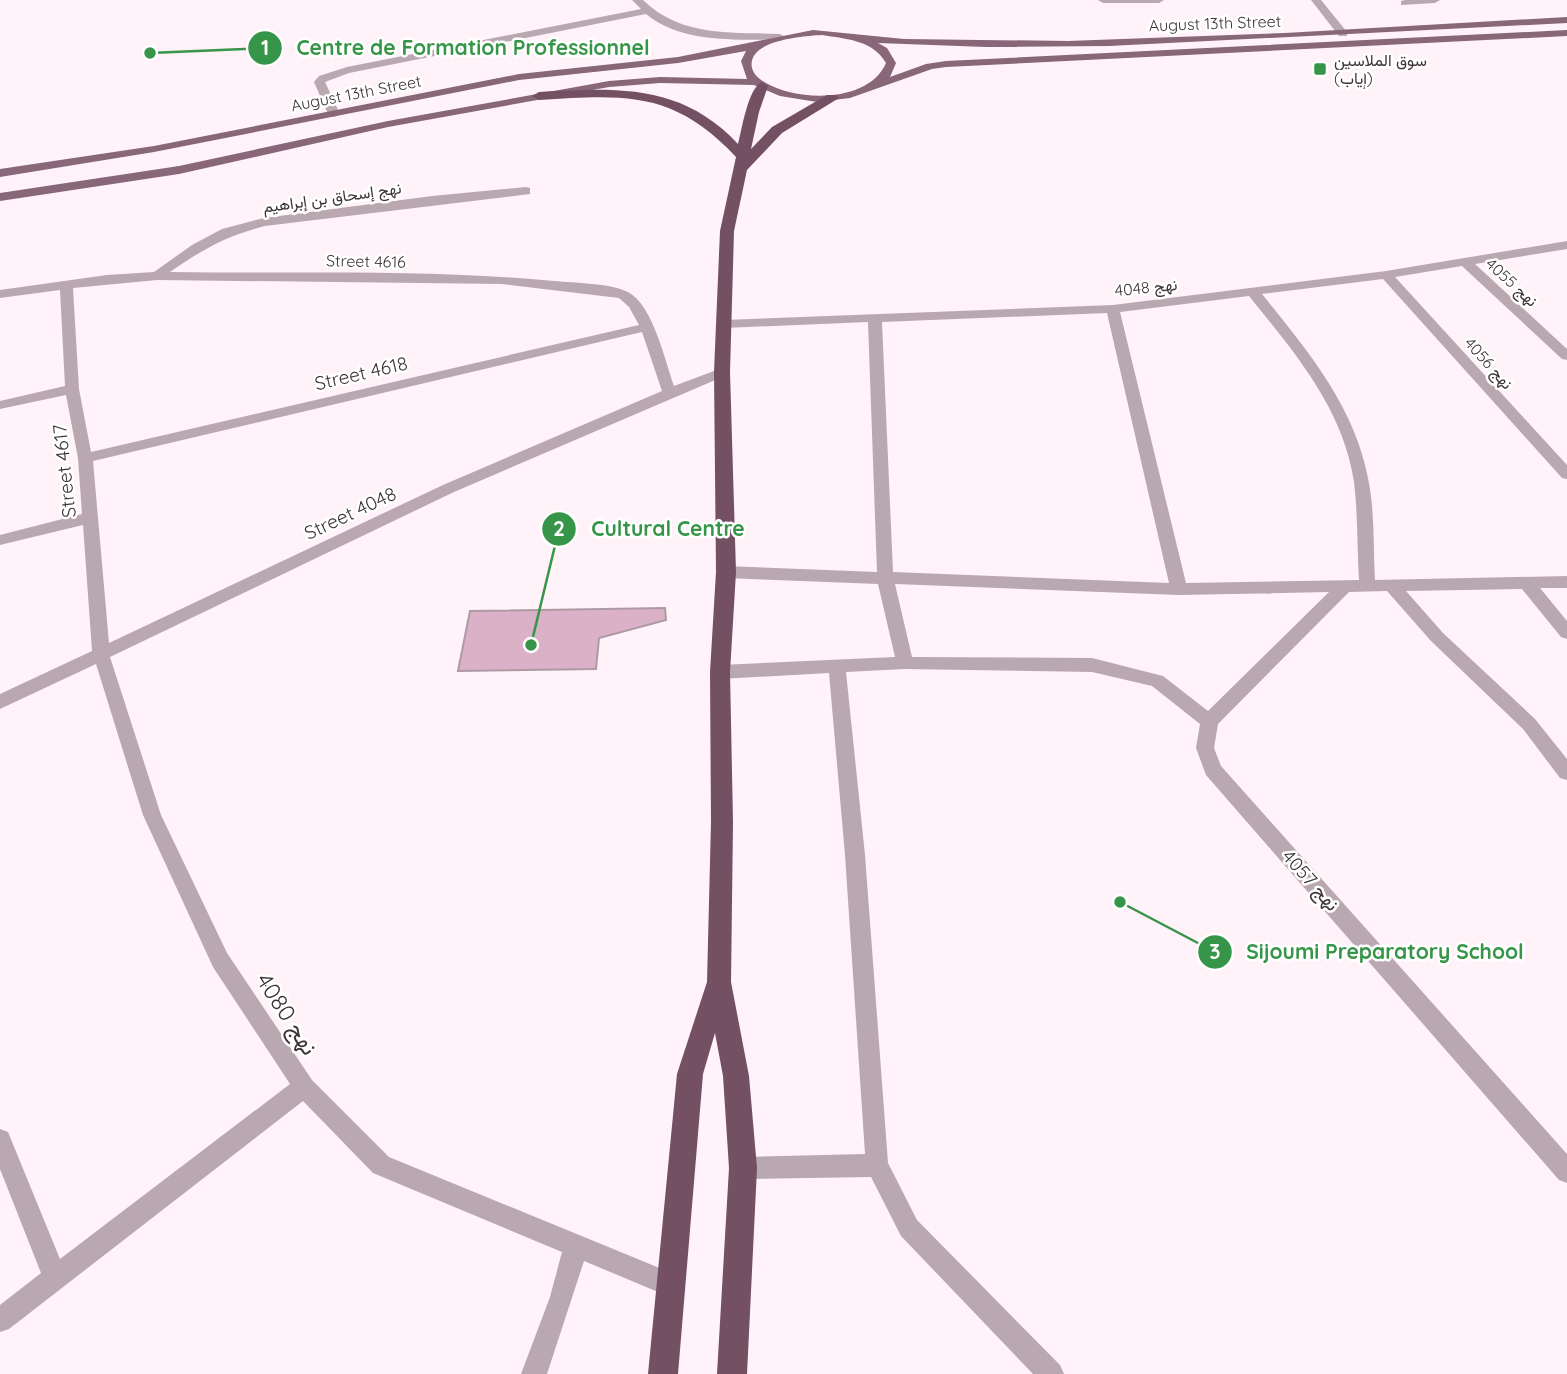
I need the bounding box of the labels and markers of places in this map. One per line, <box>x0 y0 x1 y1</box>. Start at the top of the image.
callout: Centre de Formation Professionnel <box>247 27 663 69</box>
place label: سوق الملاسين (إياب) <box>1334 50 1427 89</box>
marker: سوق الملاسين (إياب) <box>1312 61 1328 77</box>
callout: Cultural Centre <box>542 508 758 550</box>
callout: Sijoumi Preparatory School <box>1198 931 1538 973</box>

